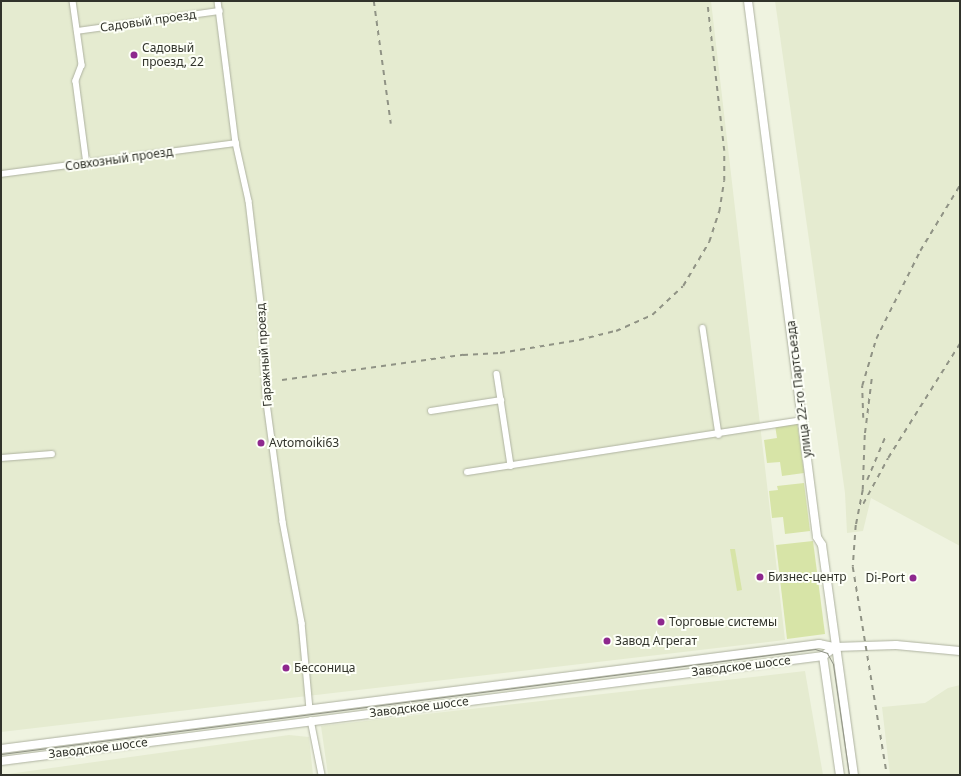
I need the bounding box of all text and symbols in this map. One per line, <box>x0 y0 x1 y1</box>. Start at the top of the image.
street label: Садовый проезд <box>99 7 197 35</box>
place label: Садовый проезд, 22 <box>142 41 204 69</box>
marker: Садовый проезд, 22 <box>129 50 139 60</box>
street label: Совхозный проезд <box>64 144 174 174</box>
street label: Гаражный проезд <box>253 303 275 407</box>
street label: улица 22-го Партсъезда <box>783 320 815 458</box>
place label: Avtomoiki63 <box>269 436 339 450</box>
marker: Avtomoiki63 <box>256 438 266 448</box>
place label: Бизнес-центр <box>768 570 847 584</box>
place label: Di-Port <box>865 571 905 585</box>
marker: Бизнес-центр <box>755 572 765 582</box>
marker: Di-Port <box>908 573 918 583</box>
place label: Торговые системы <box>669 615 777 629</box>
marker: Торговые системы <box>656 617 666 627</box>
place label: Завод Агрегат <box>615 634 697 648</box>
marker: Завод Агрегат <box>602 636 612 646</box>
street label: Заводское шоссе <box>691 653 791 679</box>
place label: Бессоница <box>294 661 356 675</box>
marker: Бессоница <box>281 663 291 673</box>
street label: Заводское шоссе <box>369 694 469 720</box>
street label: Заводское шоссе <box>48 735 148 761</box>

